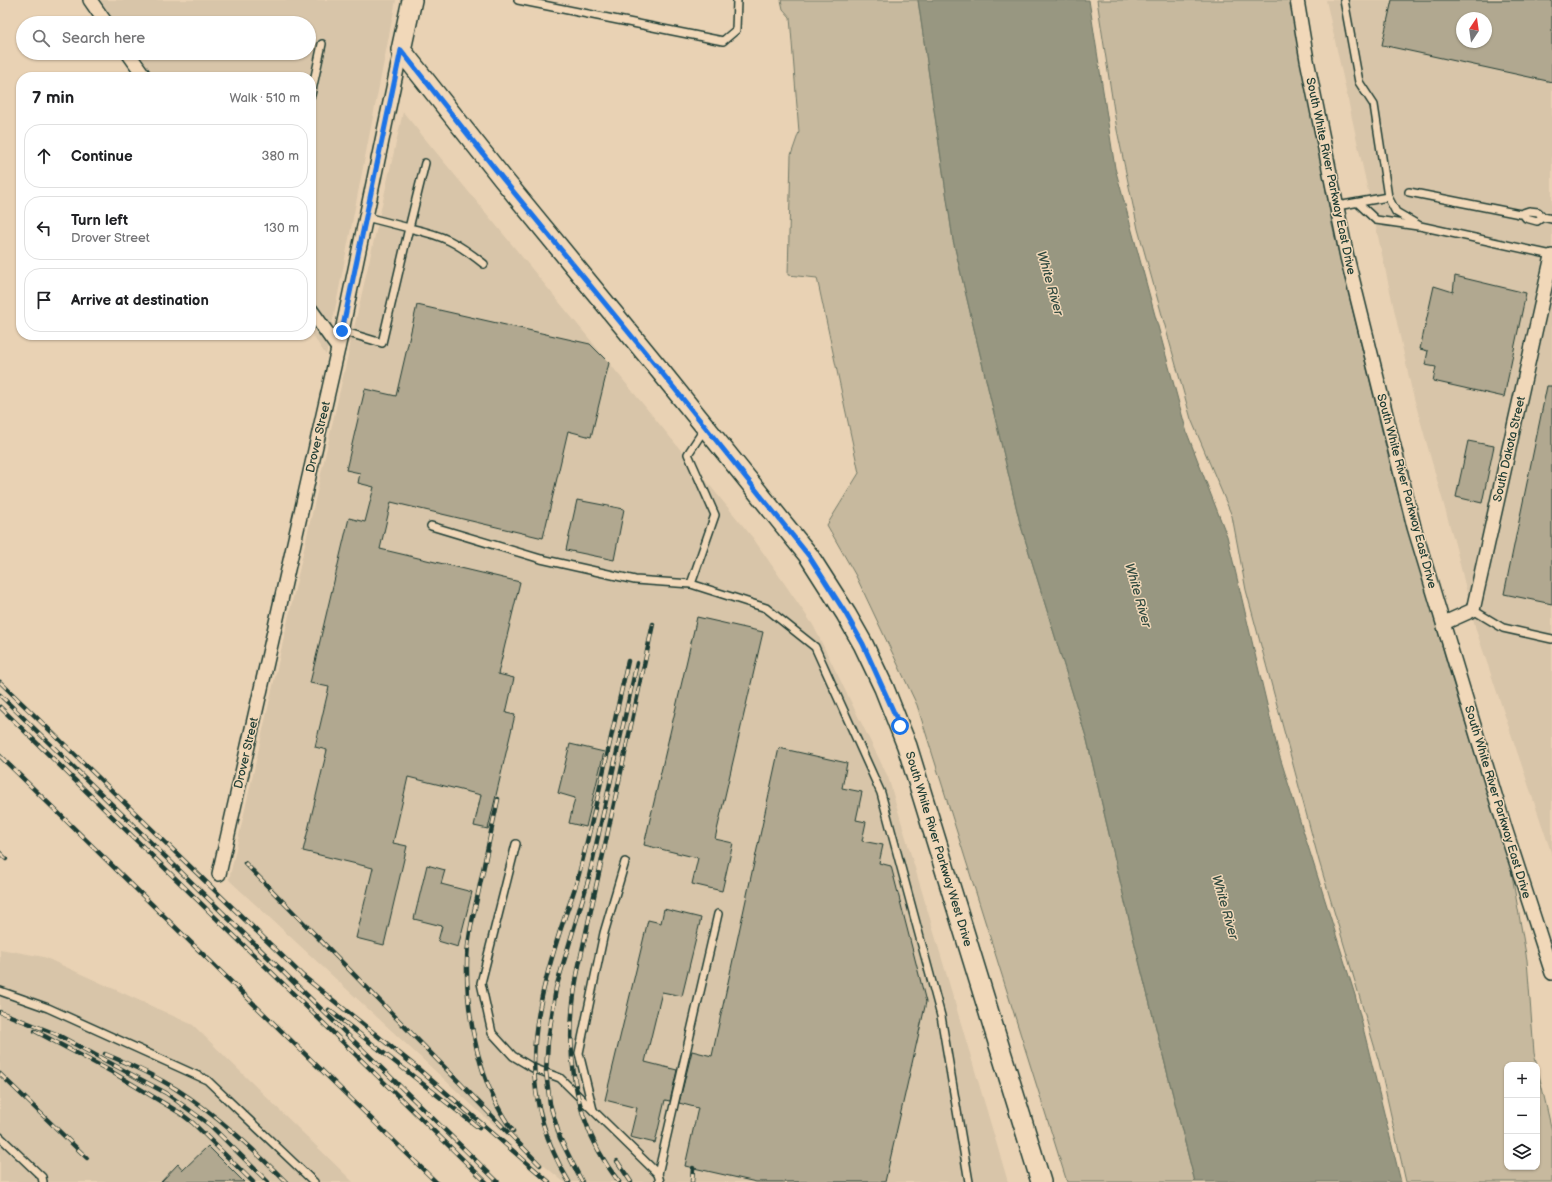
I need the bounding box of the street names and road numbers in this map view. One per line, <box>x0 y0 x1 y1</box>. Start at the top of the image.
street label: South White River Parkway East Drive <box>1302 76 1359 276</box>
street label: South White River Parkway East Drive <box>1373 392 1440 590</box>
street label: South Dakota Street <box>1490 395 1529 503</box>
street label: Drover Street <box>303 400 334 474</box>
street label: South White River Parkway East Drive <box>1461 704 1534 900</box>
street label: Drover Street <box>231 716 262 790</box>
street label: South White River Parkway West Drive <box>902 750 975 949</box>

